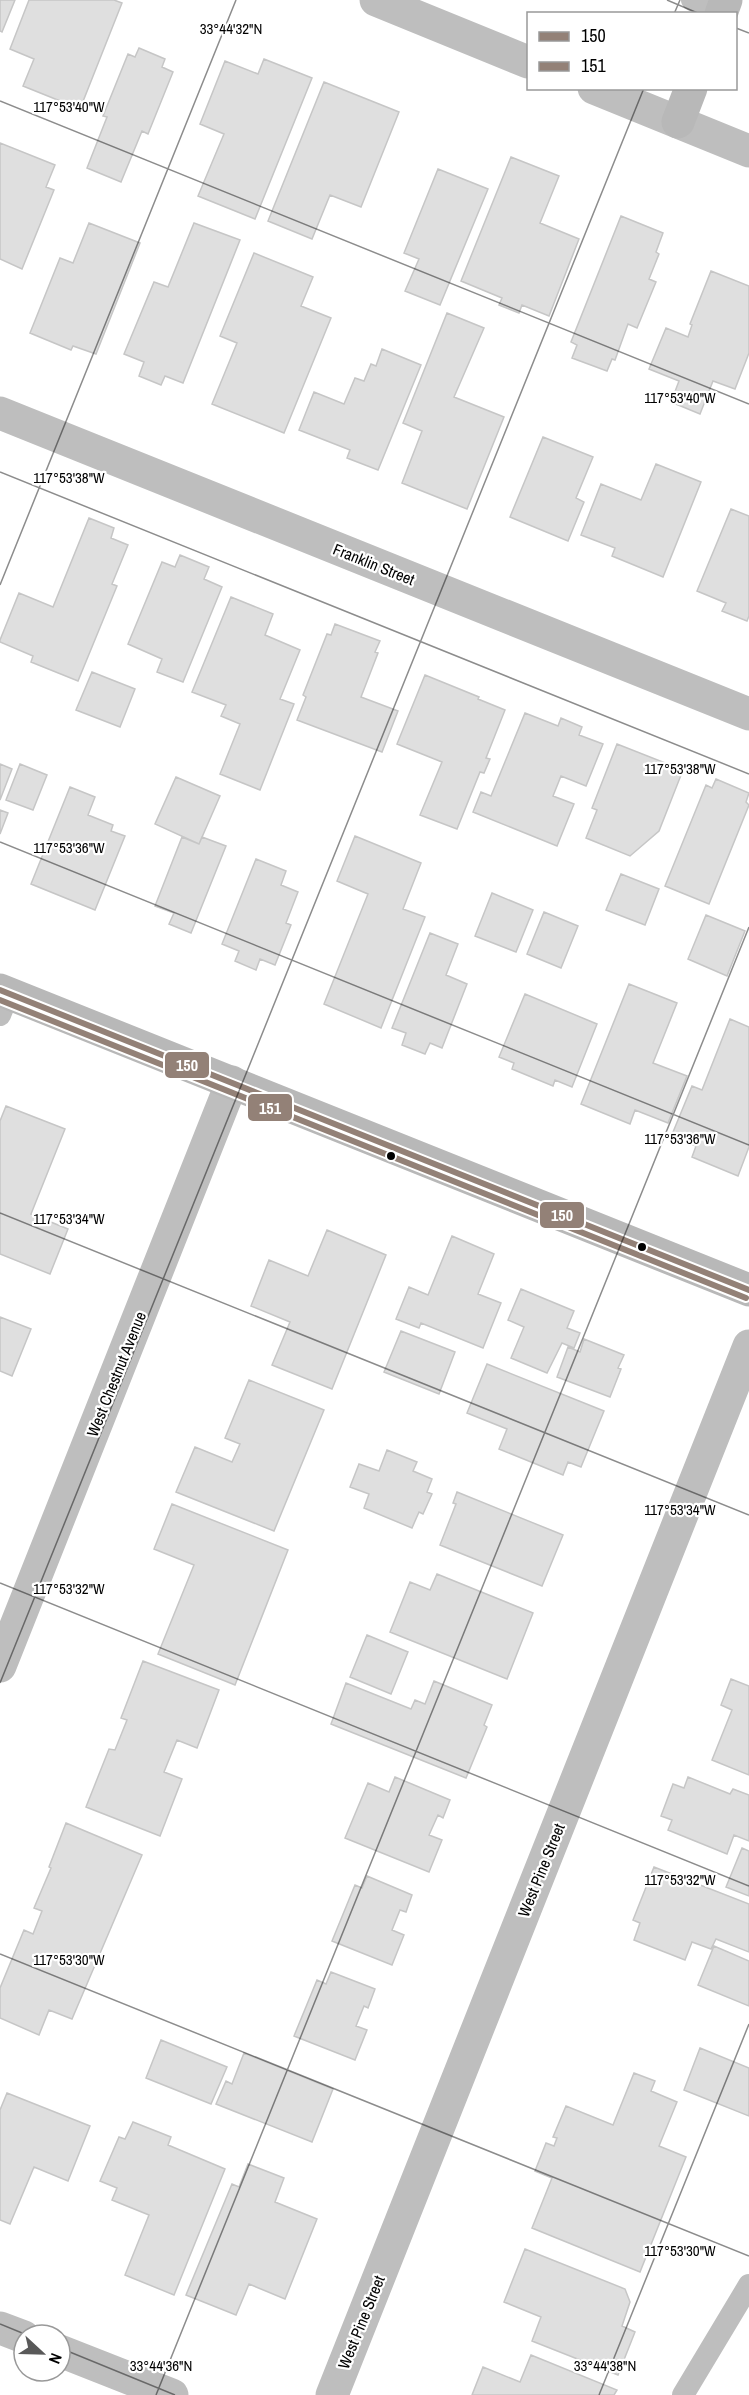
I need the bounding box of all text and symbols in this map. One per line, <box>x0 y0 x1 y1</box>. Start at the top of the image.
legend <box>527 12 737 90</box>
text: 33°44'32"N <box>200 18 262 39</box>
text: 150 <box>581 23 606 48</box>
text: 151 <box>581 53 606 78</box>
text: 117°53'40"W <box>33 96 105 117</box>
text: 117°53'40"W <box>644 387 716 408</box>
text: 117°53'38"W <box>33 467 105 488</box>
street label: Franklin Street <box>330 538 418 590</box>
text: 117°53'38"W <box>644 758 716 779</box>
text: 117°53'36"W <box>33 837 105 858</box>
line badge: 150 <box>164 1051 210 1079</box>
text: 150 <box>176 1054 198 1076</box>
line badge: 151 <box>247 1093 293 1122</box>
text: 151 <box>259 1097 282 1119</box>
text: 117°53'36"W <box>644 1128 716 1149</box>
unlabelled marker <box>385 1150 397 1162</box>
line badge: 150 <box>539 1201 585 1229</box>
text: 150 <box>551 1204 573 1226</box>
text: 117°53'34"W <box>33 1208 105 1229</box>
unlabelled marker <box>636 1241 648 1253</box>
street label: West Chestnut Avenue <box>81 1308 151 1440</box>
text: 117°53'34"W <box>644 1499 716 1520</box>
text: 117°53'32"W <box>33 1578 105 1599</box>
street label: West Pine Street <box>512 1820 570 1920</box>
text: 117°53'32"W <box>644 1869 716 1890</box>
text: 117°53'30"W <box>33 1949 105 1970</box>
text: 117°53'30"W <box>644 2240 716 2261</box>
street label: West Pine Street <box>332 2272 390 2372</box>
north arrow <box>12 2323 72 2383</box>
text: N <box>44 2350 68 2367</box>
text: 33°44'36"N <box>130 2355 192 2376</box>
text: 33°44'38"N <box>574 2355 636 2376</box>

